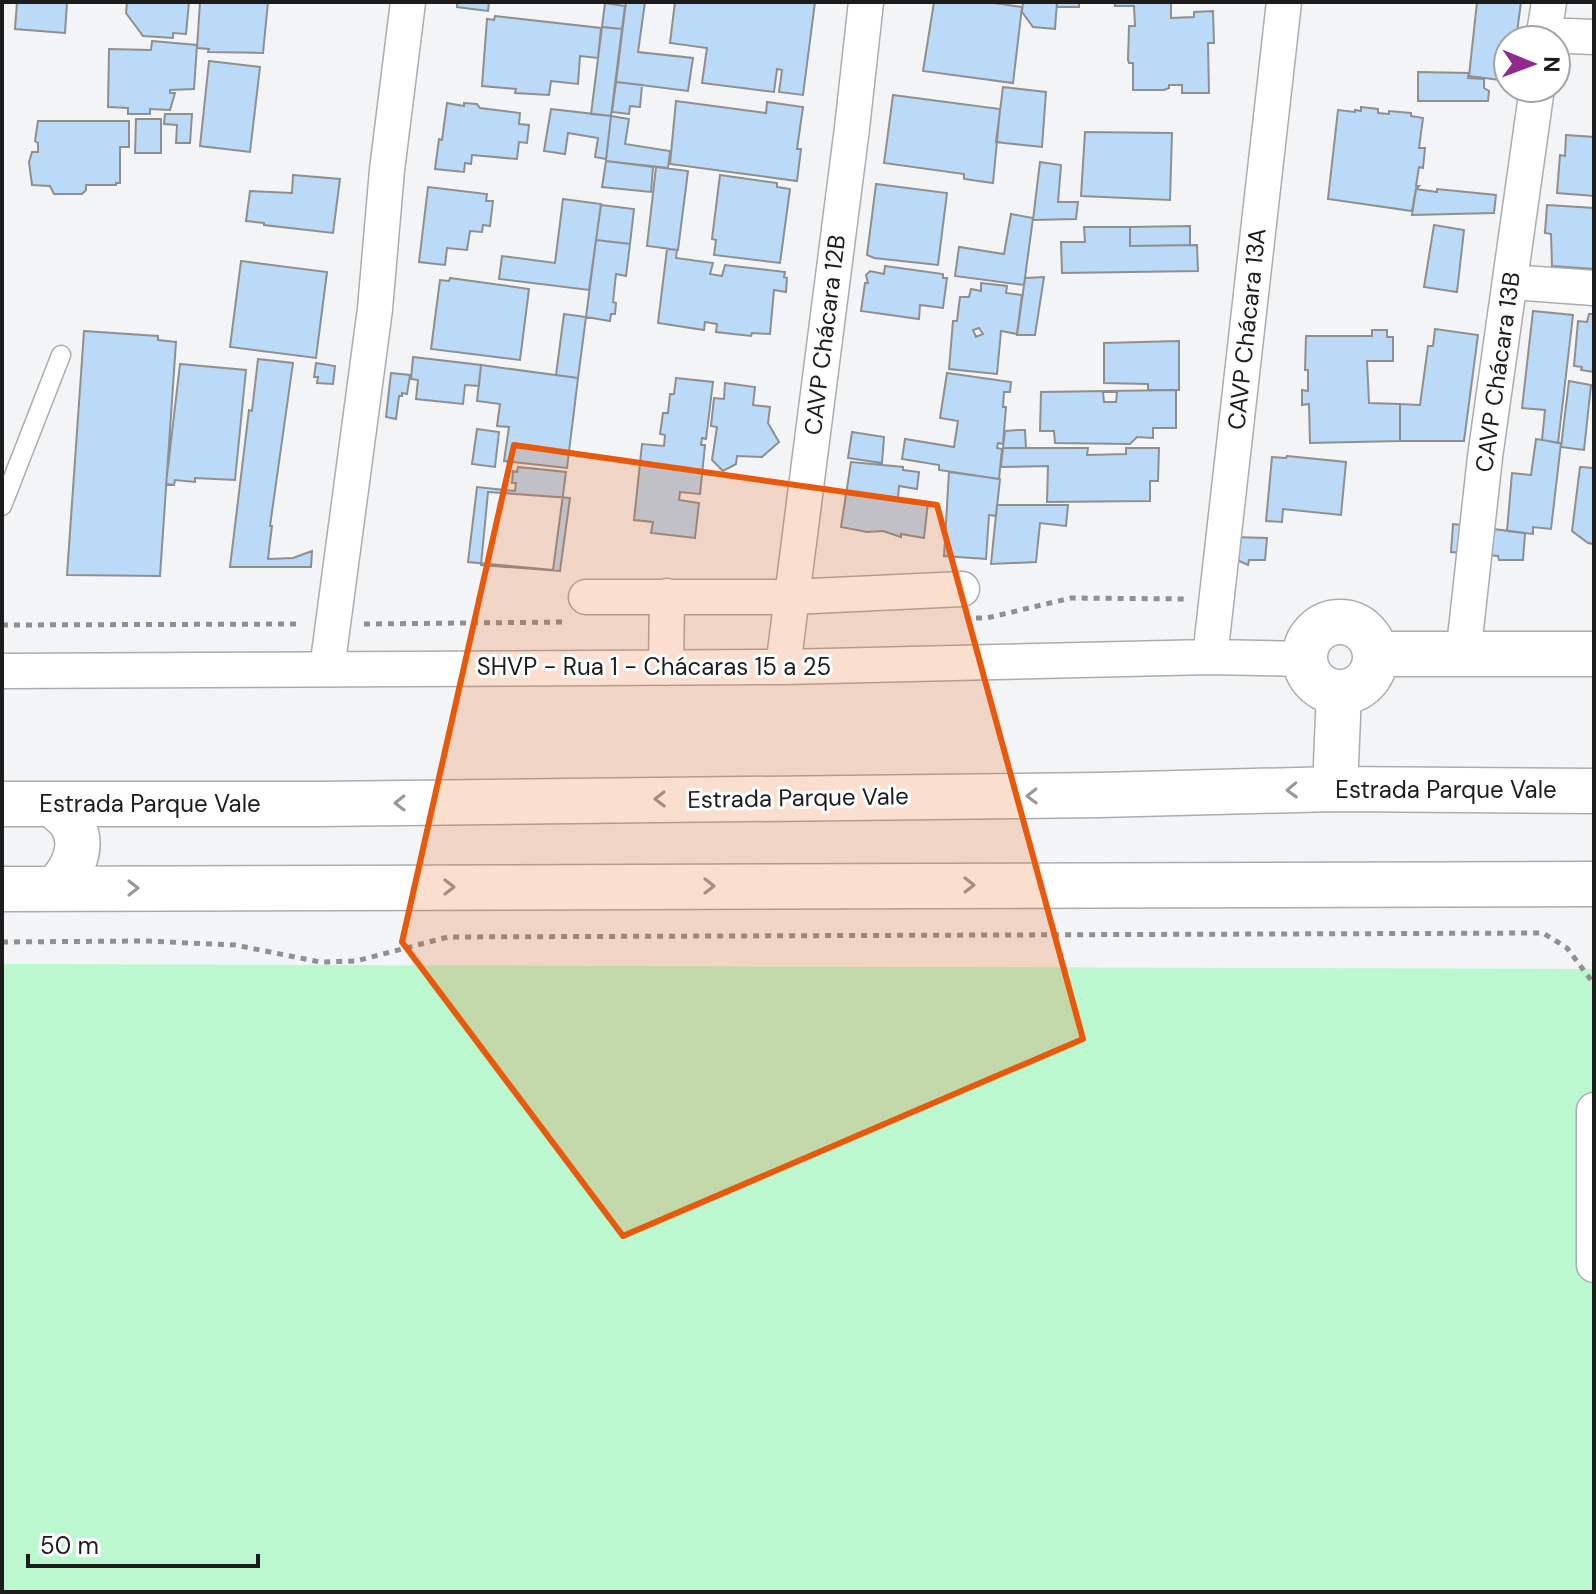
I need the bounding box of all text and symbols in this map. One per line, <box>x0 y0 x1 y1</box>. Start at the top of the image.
north arrow <box>1492 24 1572 104</box>
text: N <box>1537 56 1566 73</box>
street label: CAVP Chácara 13A <box>1220 227 1273 431</box>
street label: CAVP Chácara 12B <box>797 233 852 437</box>
street label: CAVP Chácara 13B <box>1468 270 1527 474</box>
street label: SHVP - Rua 1 - Chácaras 15 a 25 <box>477 651 831 682</box>
street label: Estrada Parque Vale <box>1335 774 1557 805</box>
street label: Estrada Parque Vale <box>687 780 909 815</box>
one-way arrow <box>1285 781 1298 798</box>
one-way arrow <box>1025 787 1038 804</box>
street label: Estrada Parque Vale <box>39 788 261 819</box>
one-way arrow <box>653 791 666 808</box>
one-way arrow <box>393 794 406 812</box>
one-way arrow <box>963 876 976 894</box>
one-way arrow <box>703 877 716 895</box>
one-way arrow <box>443 878 456 896</box>
one-way arrow <box>127 880 140 897</box>
scale bar <box>28 1518 258 1568</box>
text: 50 m <box>40 1530 99 1561</box>

